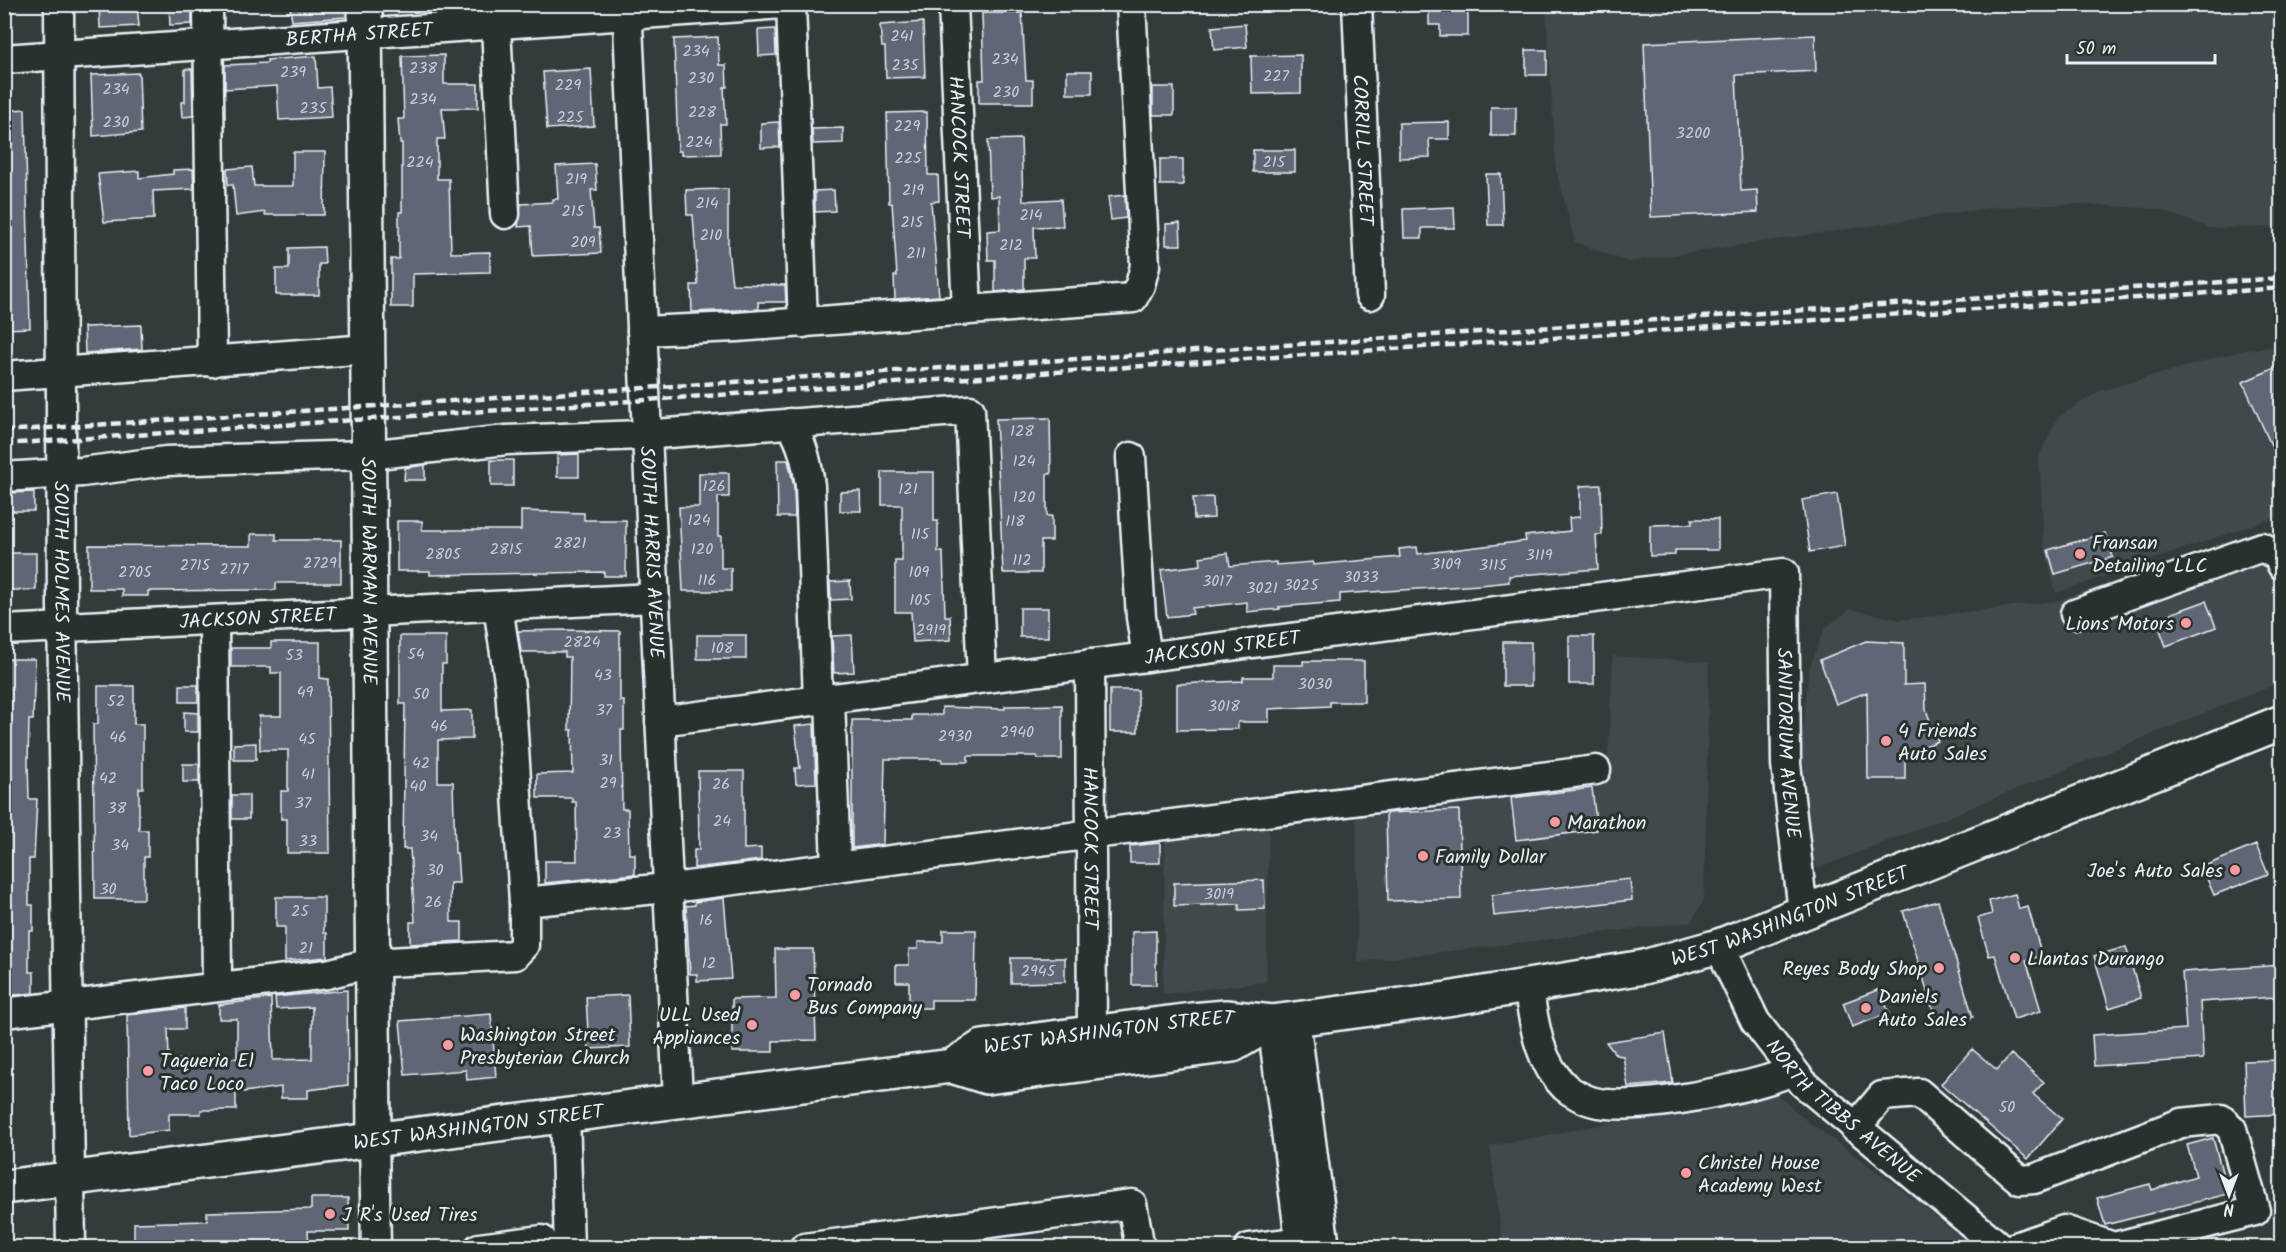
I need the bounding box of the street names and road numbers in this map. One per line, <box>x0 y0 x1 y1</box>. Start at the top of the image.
street label: BERTHA STREET <box>285 15 436 57</box>
street label: CORRILL STREET <box>1342 74 1381 228</box>
street label: HANCOCK STREET <box>938 75 978 241</box>
street label: SOUTH HARRIS AVENUE <box>630 446 672 661</box>
street label: SOUTH WARMAN AVENUE <box>351 457 384 686</box>
street label: SOUTH HOLMES AVENUE <box>43 481 77 704</box>
street label: JACKSON STREET <box>179 600 339 639</box>
street label: JACKSON STREET <box>1143 623 1305 675</box>
street label: SANITORIUM AVENUE <box>1767 648 1809 842</box>
street label: HANCOCK STREET <box>1073 767 1105 932</box>
street label: WEST WASHINGTON STREET <box>1668 857 1916 977</box>
street label: WEST WASHINGTON STREET <box>982 1003 1238 1065</box>
street label: NORTH TIBBS AVENUE <box>1756 1033 1928 1193</box>
street label: WEST WASHINGTON STREET <box>351 1096 608 1160</box>

